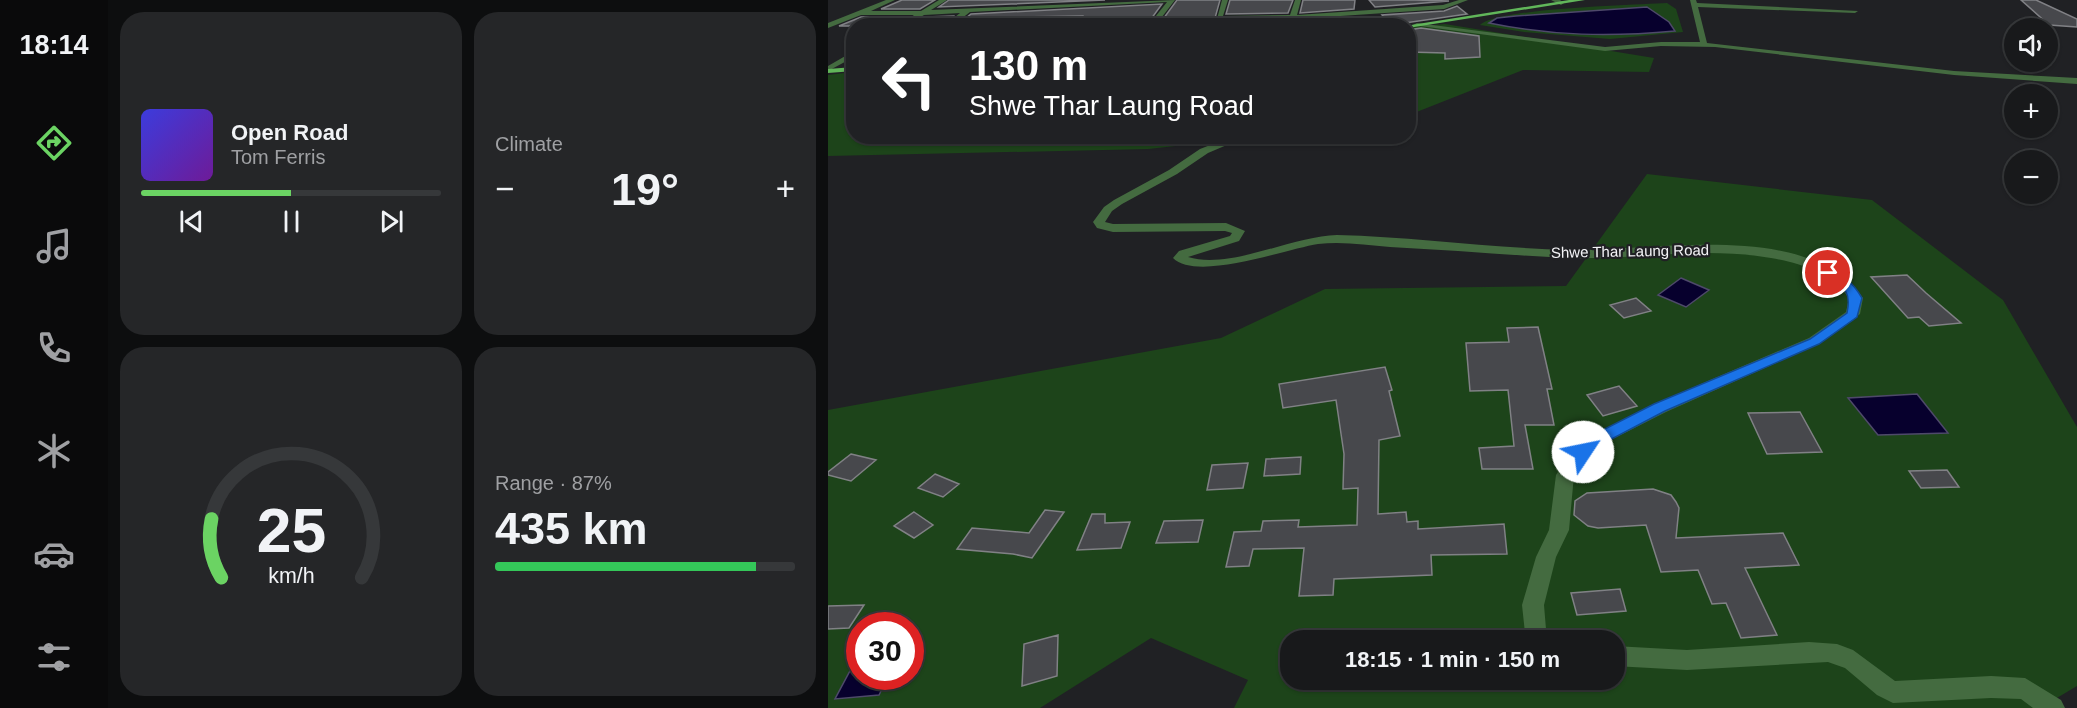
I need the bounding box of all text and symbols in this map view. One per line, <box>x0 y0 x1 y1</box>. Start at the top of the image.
map controls <box>2004 18 2058 204</box>
button: sound <box>2004 18 2058 72</box>
text: 18:14 <box>19 30 89 60</box>
icon: left <box>870 42 948 120</box>
text: 130 m <box>969 42 1088 89</box>
button: + <box>2004 84 2058 138</box>
text: Shwe Thar Laung Road <box>969 91 1254 121</box>
text: Open Road <box>231 120 348 145</box>
icon: directions <box>33 122 75 164</box>
text: Climate <box>495 133 563 155</box>
text: Tom Ferris <box>231 146 325 168</box>
button: − <box>2004 150 2058 204</box>
text: 19° <box>611 164 679 215</box>
text: − <box>495 170 514 207</box>
text: + <box>776 170 795 207</box>
icon: previous <box>175 205 208 238</box>
icon: pause <box>275 205 308 238</box>
icon: next <box>375 205 408 238</box>
icon: music <box>33 225 75 267</box>
street label: Shwe Thar Laung Road <box>1551 241 1709 261</box>
pin <box>1802 247 1853 298</box>
icon: arrive <box>1811 256 1844 289</box>
icon: phone <box>33 327 75 369</box>
position arrow <box>1551 420 1615 484</box>
icon: climate <box>33 430 75 472</box>
text: Range · 87% <box>495 472 612 494</box>
text: 25 <box>256 496 326 565</box>
text: 435 km <box>495 503 648 554</box>
icon: car <box>33 533 75 575</box>
text: km/h <box>268 565 314 589</box>
speed limit sign: 30 <box>846 612 924 690</box>
icon: filters <box>33 636 75 678</box>
text: 18:15 · 1 min · 150 m <box>1345 647 1560 672</box>

